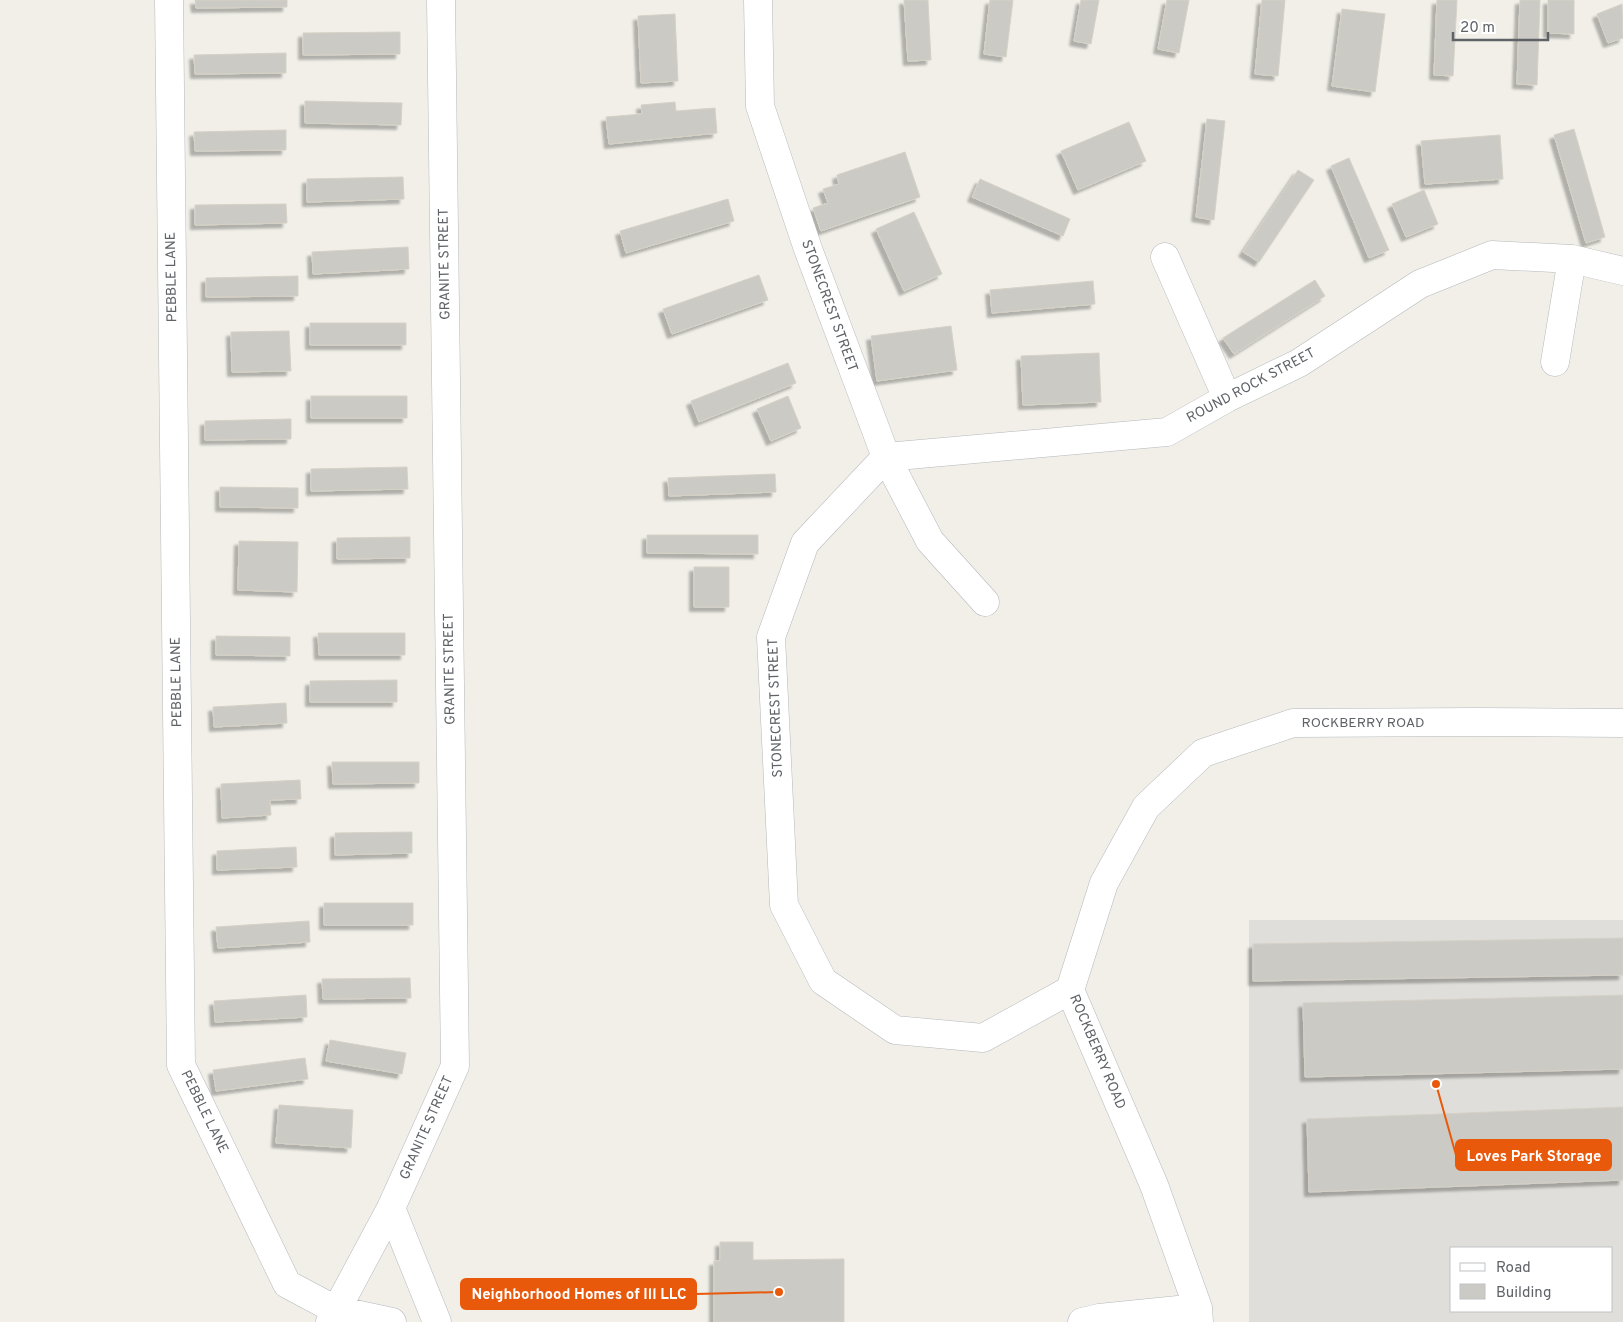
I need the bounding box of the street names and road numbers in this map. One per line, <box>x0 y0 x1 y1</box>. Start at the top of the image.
street label: GRANITE STREET <box>436 208 454 320</box>
street label: PEBBLE LANE <box>163 232 181 322</box>
street label: STONECREST STREET <box>797 238 861 374</box>
street label: ROUND ROCK STREET <box>1184 345 1318 427</box>
street label: GRANITE STREET <box>441 613 459 725</box>
street label: PEBBLE LANE <box>168 637 186 727</box>
street label: STONECREST STREET <box>765 638 787 778</box>
street label: ROCKBERRY ROAD <box>1302 715 1424 732</box>
street label: ROCKBERRY ROAD <box>1065 992 1129 1112</box>
street label: PEBBLE LANE <box>177 1068 231 1156</box>
street label: GRANITE STREET <box>397 1074 457 1182</box>

